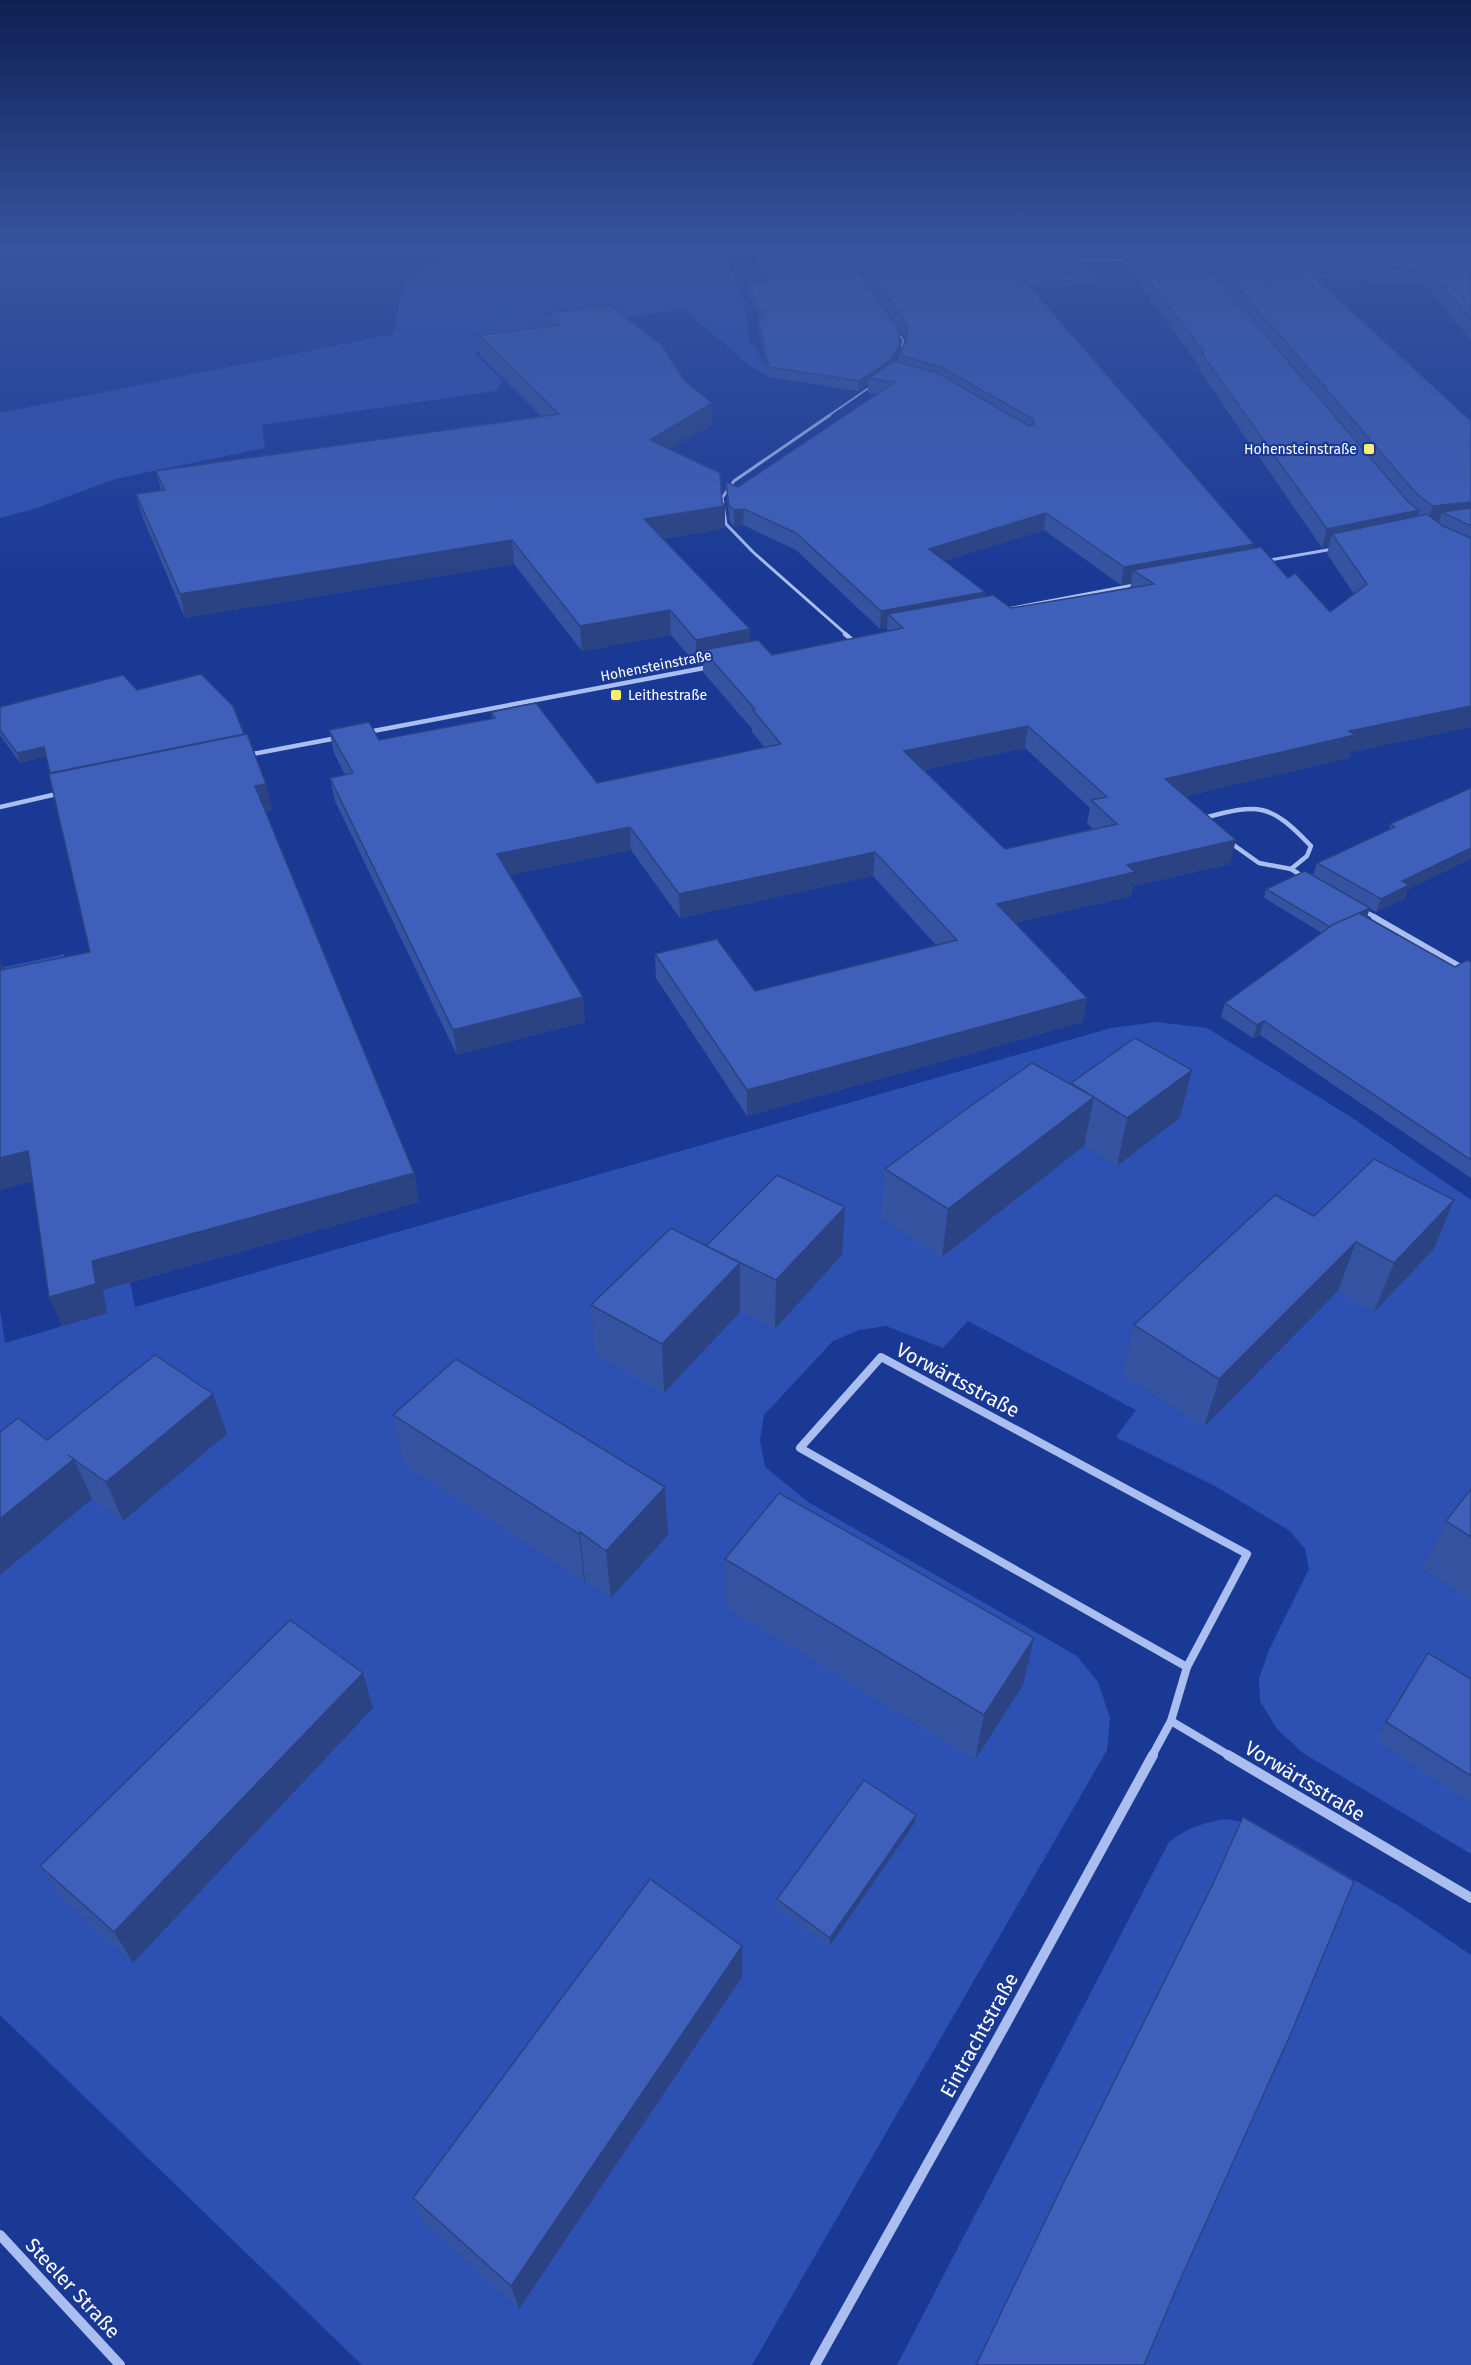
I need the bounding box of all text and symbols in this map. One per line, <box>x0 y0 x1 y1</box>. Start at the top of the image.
place label: Hohensteinstraße <box>1244 441 1357 458</box>
marker: Hohensteinstraße <box>1362 442 1376 456</box>
street label: Hohensteinstraße <box>599 647 713 685</box>
place label: Leithestraße <box>628 687 707 704</box>
marker: Leithestraße <box>609 688 623 702</box>
street label: Vorwärtsstraße <box>892 1337 1024 1423</box>
street label: Vorwärtsstraße <box>1240 1736 1370 1826</box>
street label: Eintrachtstraße <box>935 1968 1023 2102</box>
street label: Steeler Straße <box>21 2233 125 2343</box>

